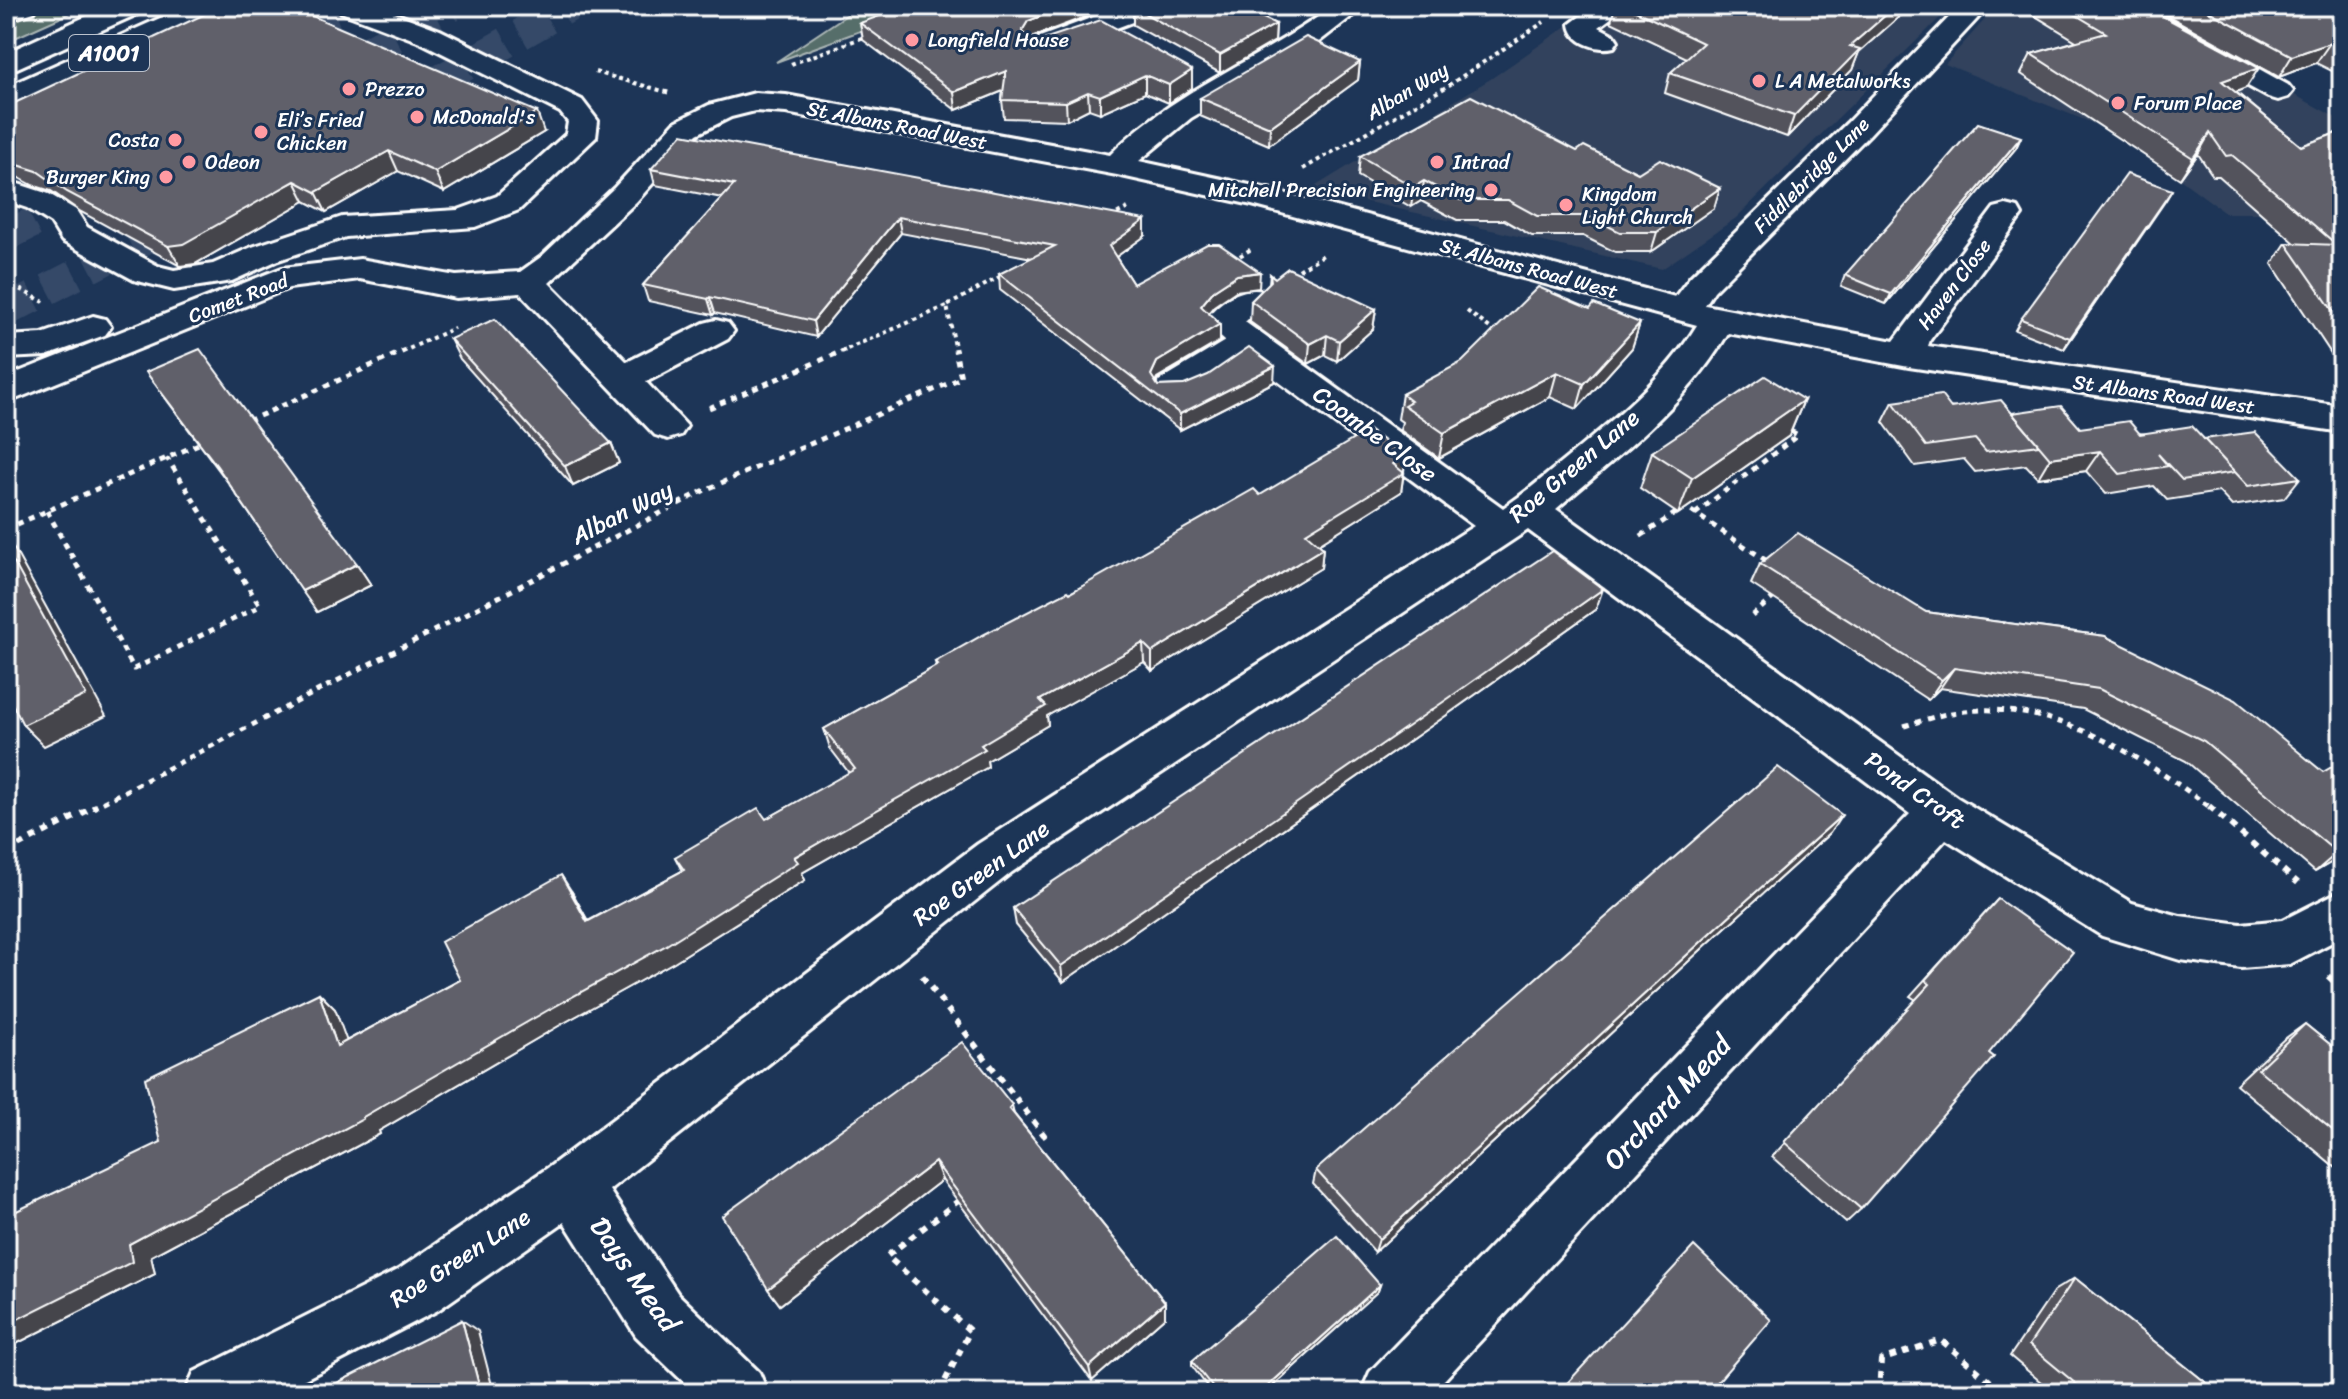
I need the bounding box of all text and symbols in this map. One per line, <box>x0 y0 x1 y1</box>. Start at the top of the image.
place label: Longfield House <box>928 23 1069 58</box>
marker: Longfield House <box>903 31 921 49</box>
road number: A1001 <box>69 35 149 71</box>
street label: Alban Way <box>1358 53 1456 130</box>
place label: L A Metalworks <box>1775 64 1911 99</box>
place label: Prezzo <box>365 72 425 107</box>
marker: L A Metalworks <box>1750 72 1768 90</box>
marker: Prezzo <box>340 80 358 98</box>
place label: Forum Place <box>2134 86 2242 121</box>
street label: St Albans Road West <box>804 91 990 160</box>
marker: Forum Place <box>2109 94 2127 112</box>
place label: McDonald's <box>433 100 536 135</box>
place label: Eli’s Fried Chicken <box>277 103 364 161</box>
marker: McDonald's <box>408 108 426 126</box>
street label: Fiddlebridge Lane <box>1745 108 1878 242</box>
place label: Costa <box>108 123 160 158</box>
marker: Eli’s Fried Chicken <box>252 123 270 141</box>
marker: Costa <box>166 131 184 149</box>
place label: Odeon <box>205 145 260 180</box>
place label: Intrad <box>1452 145 1511 180</box>
marker: Odeon <box>180 153 198 171</box>
marker: Intrad <box>1428 153 1446 171</box>
place label: Burger King <box>46 160 150 195</box>
marker: Burger King <box>157 168 175 186</box>
place label: Mitchell Precision Engineering <box>1208 173 1475 208</box>
place label: Kingdom Light Church <box>1582 177 1693 235</box>
marker: Mitchell Precision Engineering <box>1482 181 1500 199</box>
marker: Kingdom Light Church <box>1557 196 1575 214</box>
street label: St Albans Road West <box>1436 228 1622 309</box>
street label: Haven Close <box>1908 231 2001 338</box>
street label: Comet Road <box>183 263 295 334</box>
street label: St Albans Road West <box>2071 364 2257 425</box>
street label: Coombe Close <box>1304 374 1446 494</box>
street label: Roe Green Lane <box>1499 398 1649 534</box>
street label: Alban Way <box>563 469 681 557</box>
street label: Pond Croft <box>1856 740 1975 841</box>
street label: Roe Green Lane <box>904 808 1059 937</box>
street label: Orchard Mead <box>1591 1021 1745 1182</box>
street label: Roe Green Lane <box>381 1196 539 1319</box>
street label: Days Mead <box>576 1206 694 1345</box>

